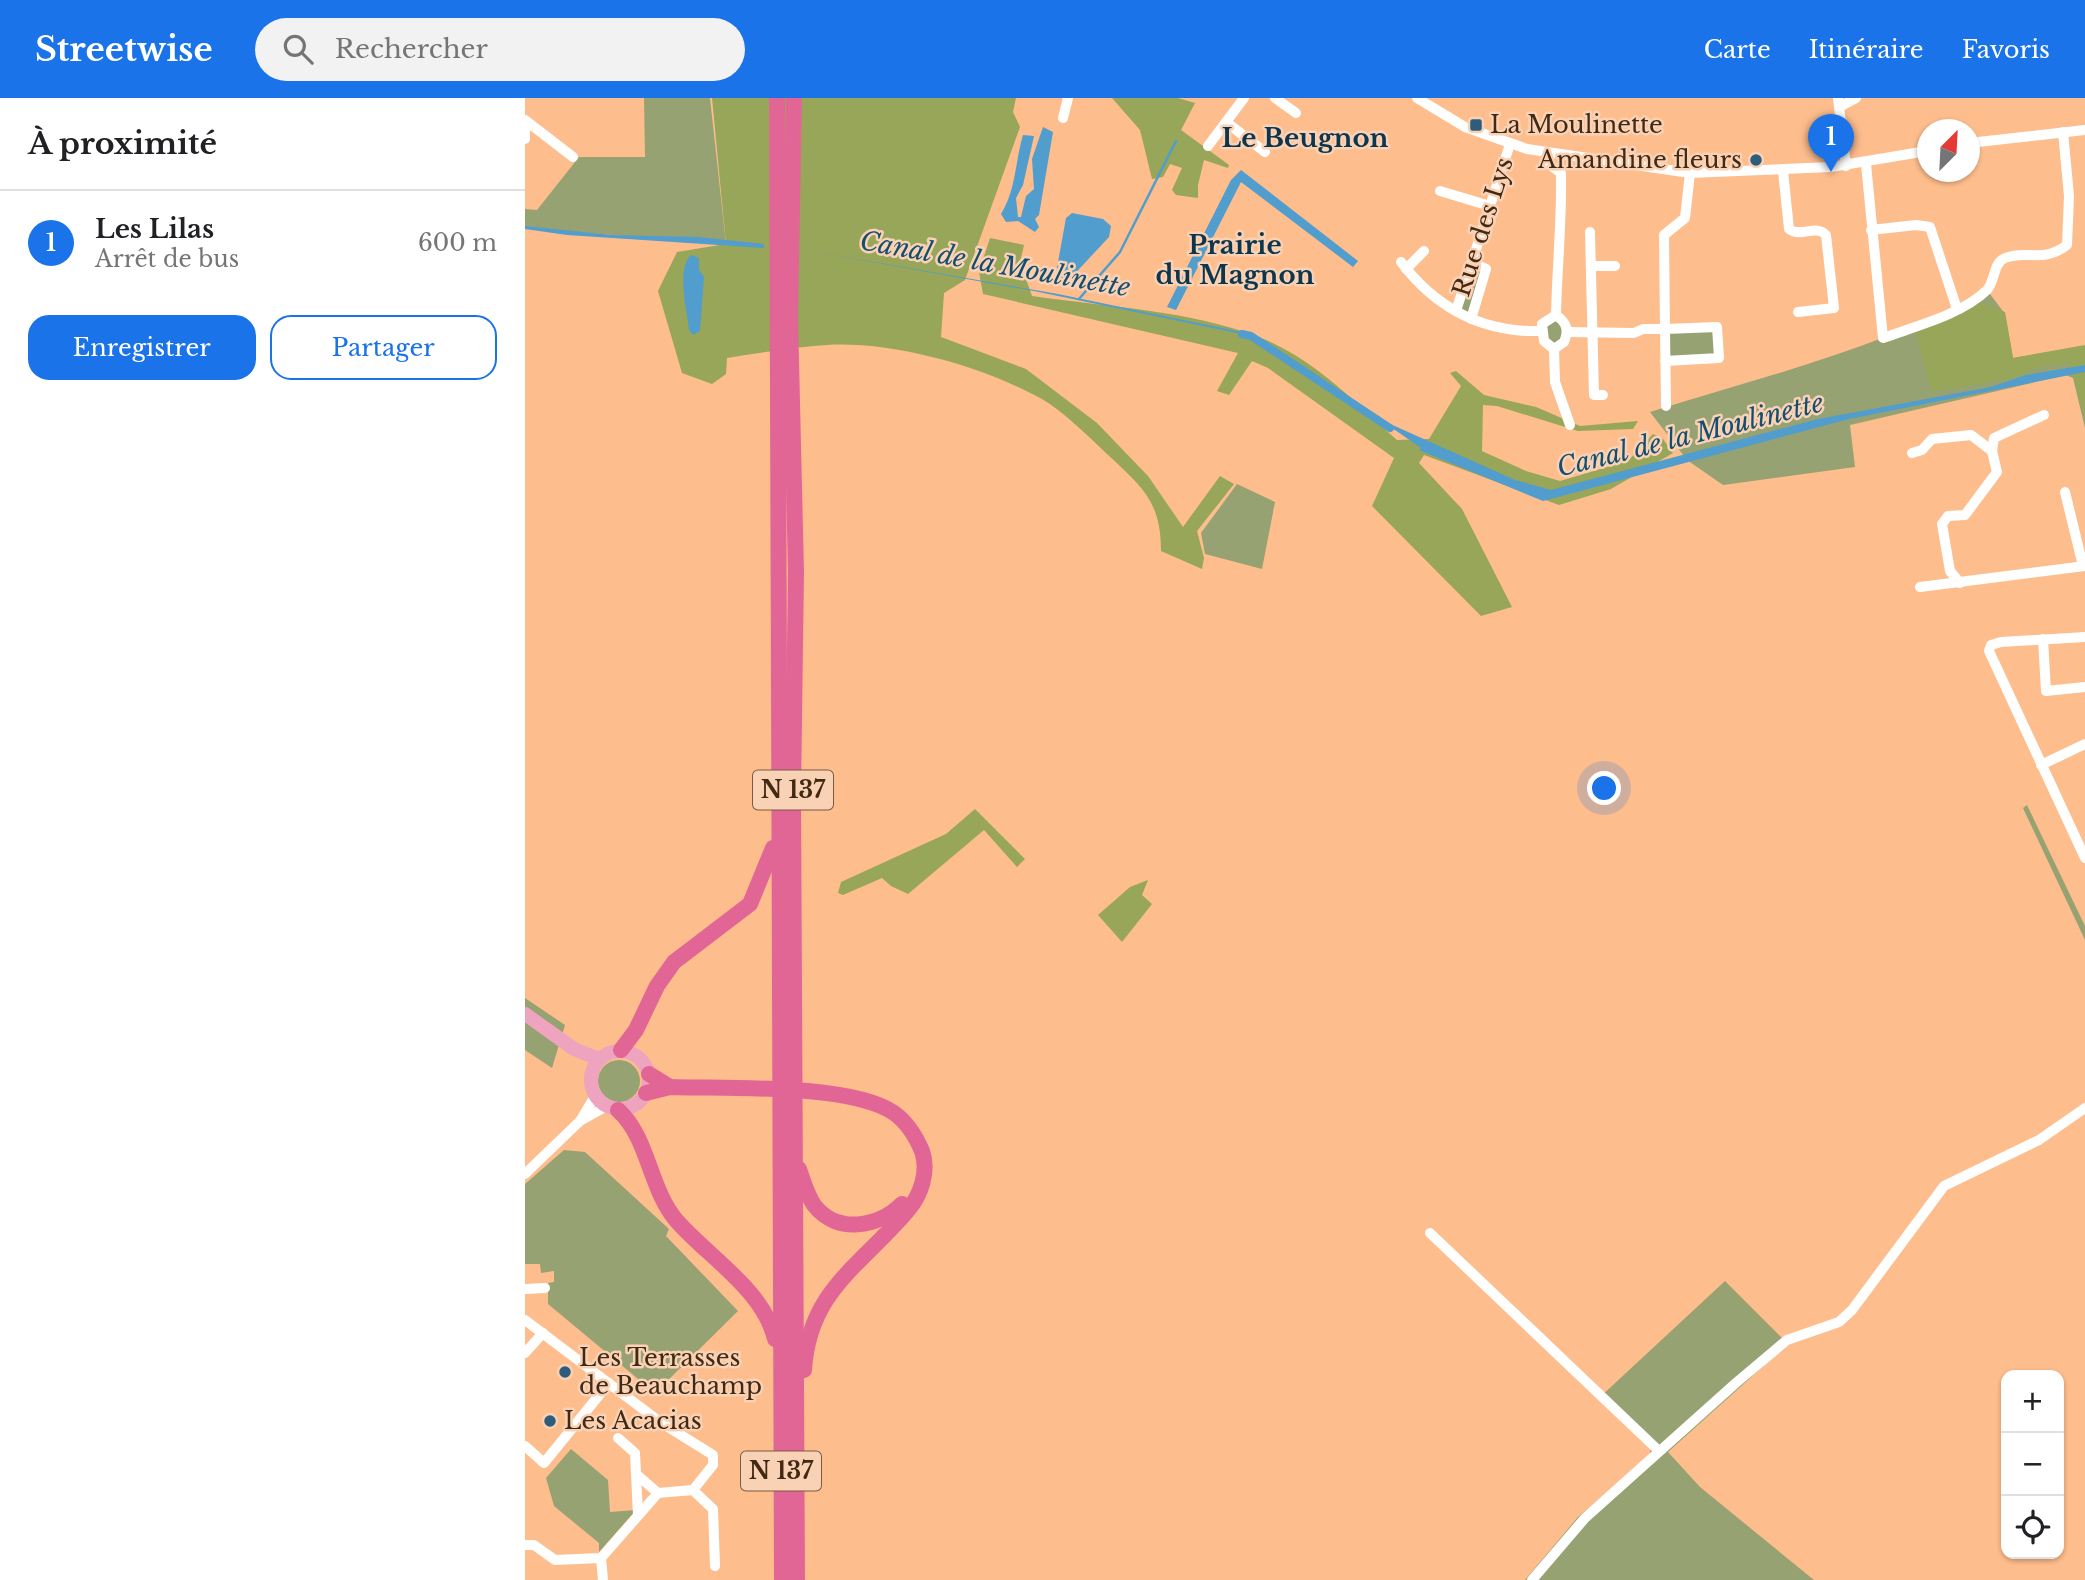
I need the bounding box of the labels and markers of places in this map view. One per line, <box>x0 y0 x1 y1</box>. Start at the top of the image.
place label: La Moulinette <box>1490 110 1663 139</box>
pin: 1 <box>1808 114 1854 172</box>
marker: La Moulinette <box>1468 117 1484 133</box>
place label: Amandine fleurs <box>1537 145 1742 174</box>
marker: Amandine fleurs <box>1748 152 1764 168</box>
place label: Les Terrasses de Beauchamp <box>579 1343 762 1400</box>
marker: Les Terrasses de Beauchamp <box>557 1364 573 1380</box>
place label: Les Acacias <box>564 1406 702 1435</box>
marker: Les Acacias <box>542 1413 558 1429</box>

